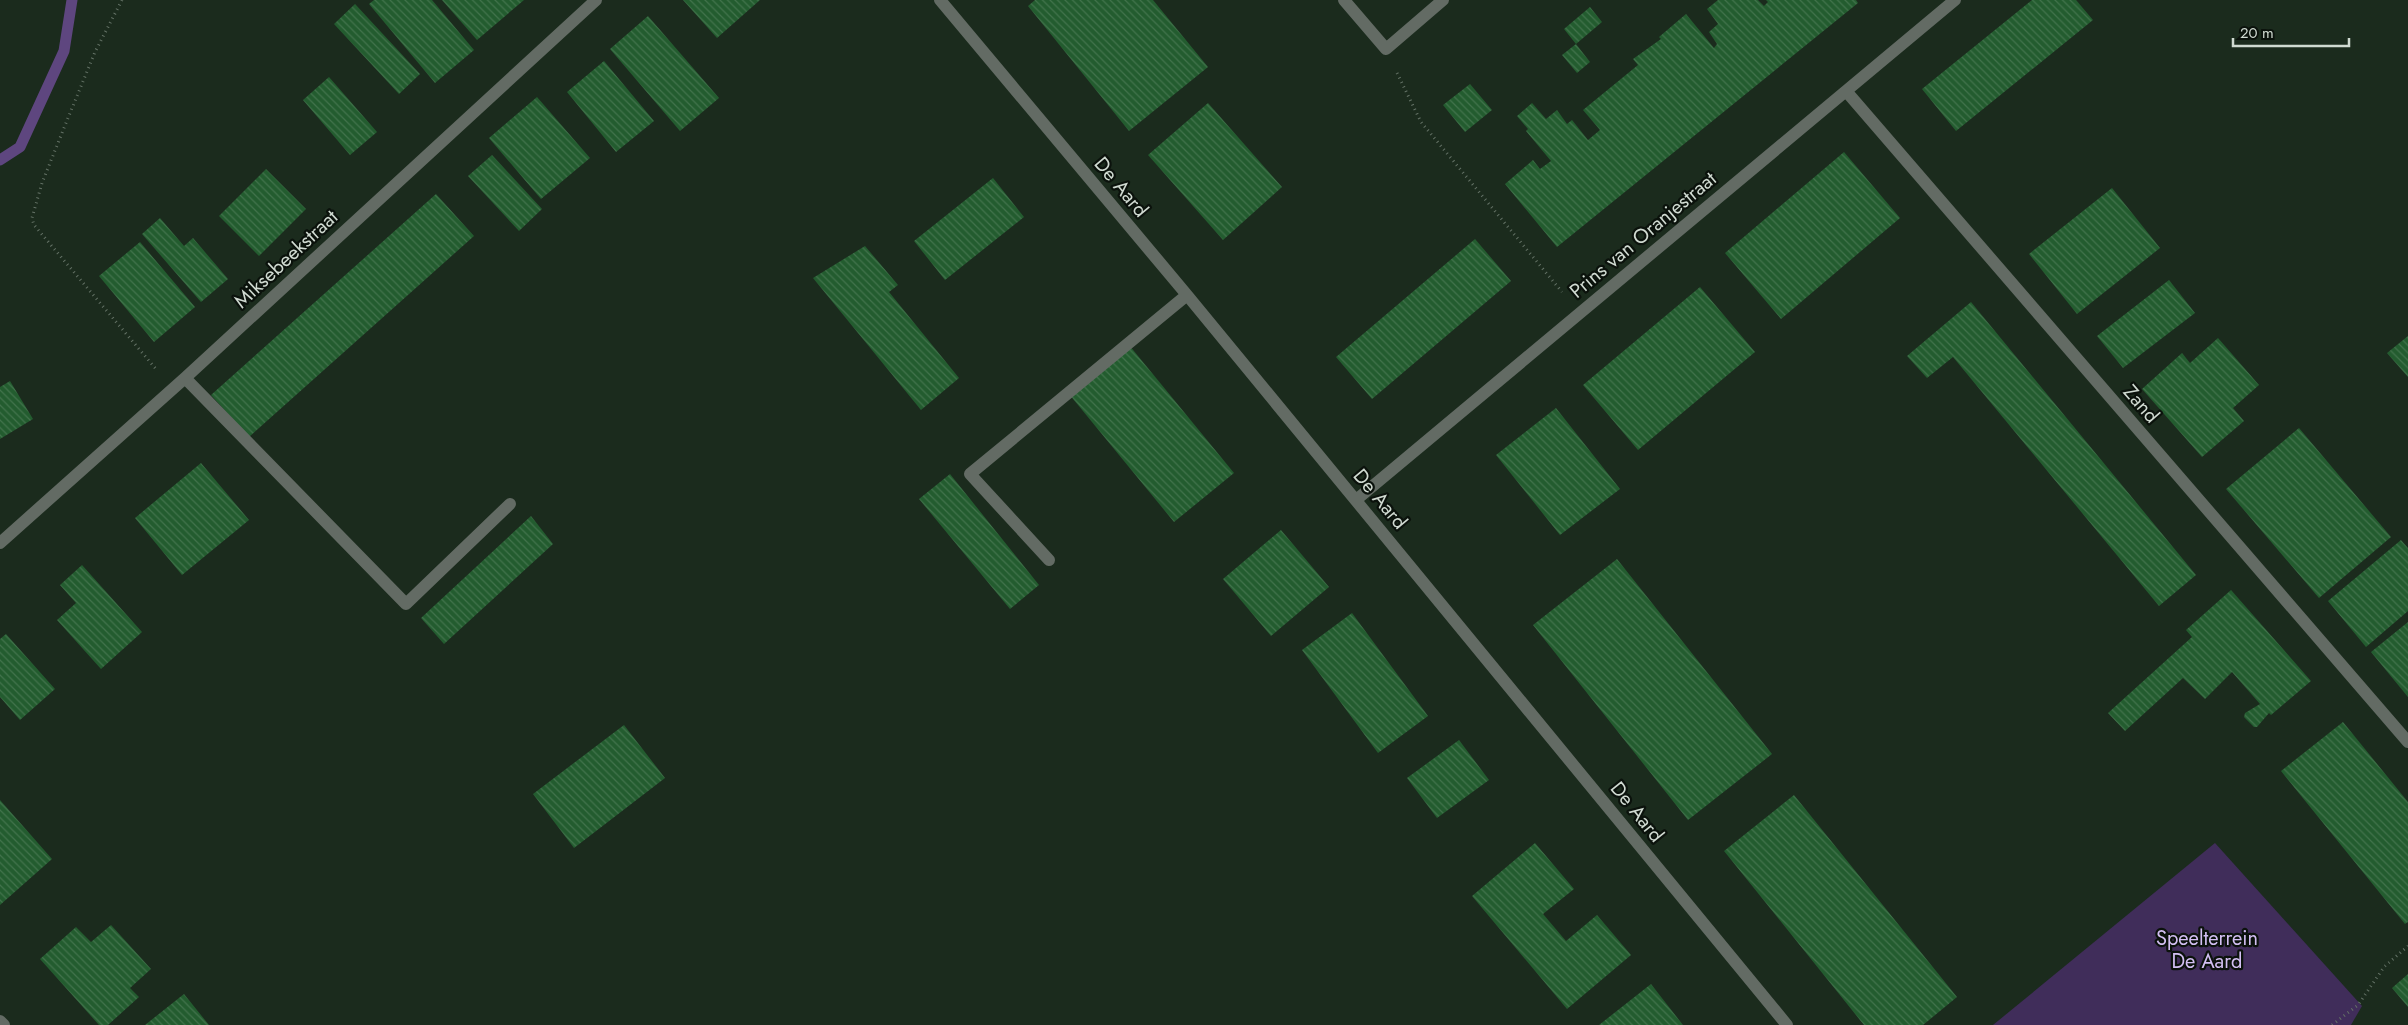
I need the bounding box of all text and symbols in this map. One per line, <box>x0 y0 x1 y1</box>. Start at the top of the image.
scale bar <box>2233 15 2349 47</box>
text: 20 m <box>2240 22 2274 44</box>
street label: De Aard <box>1087 150 1155 224</box>
street label: Prins van Oranjestraat <box>1563 165 1723 305</box>
street label: Miksebeekstraat <box>227 203 345 315</box>
street label: Zand <box>2116 378 2166 430</box>
street label: De Aard <box>1346 462 1414 536</box>
street label: De Aard <box>1603 775 1671 849</box>
park label: Speelterrein De Aard <box>2156 924 2258 976</box>

